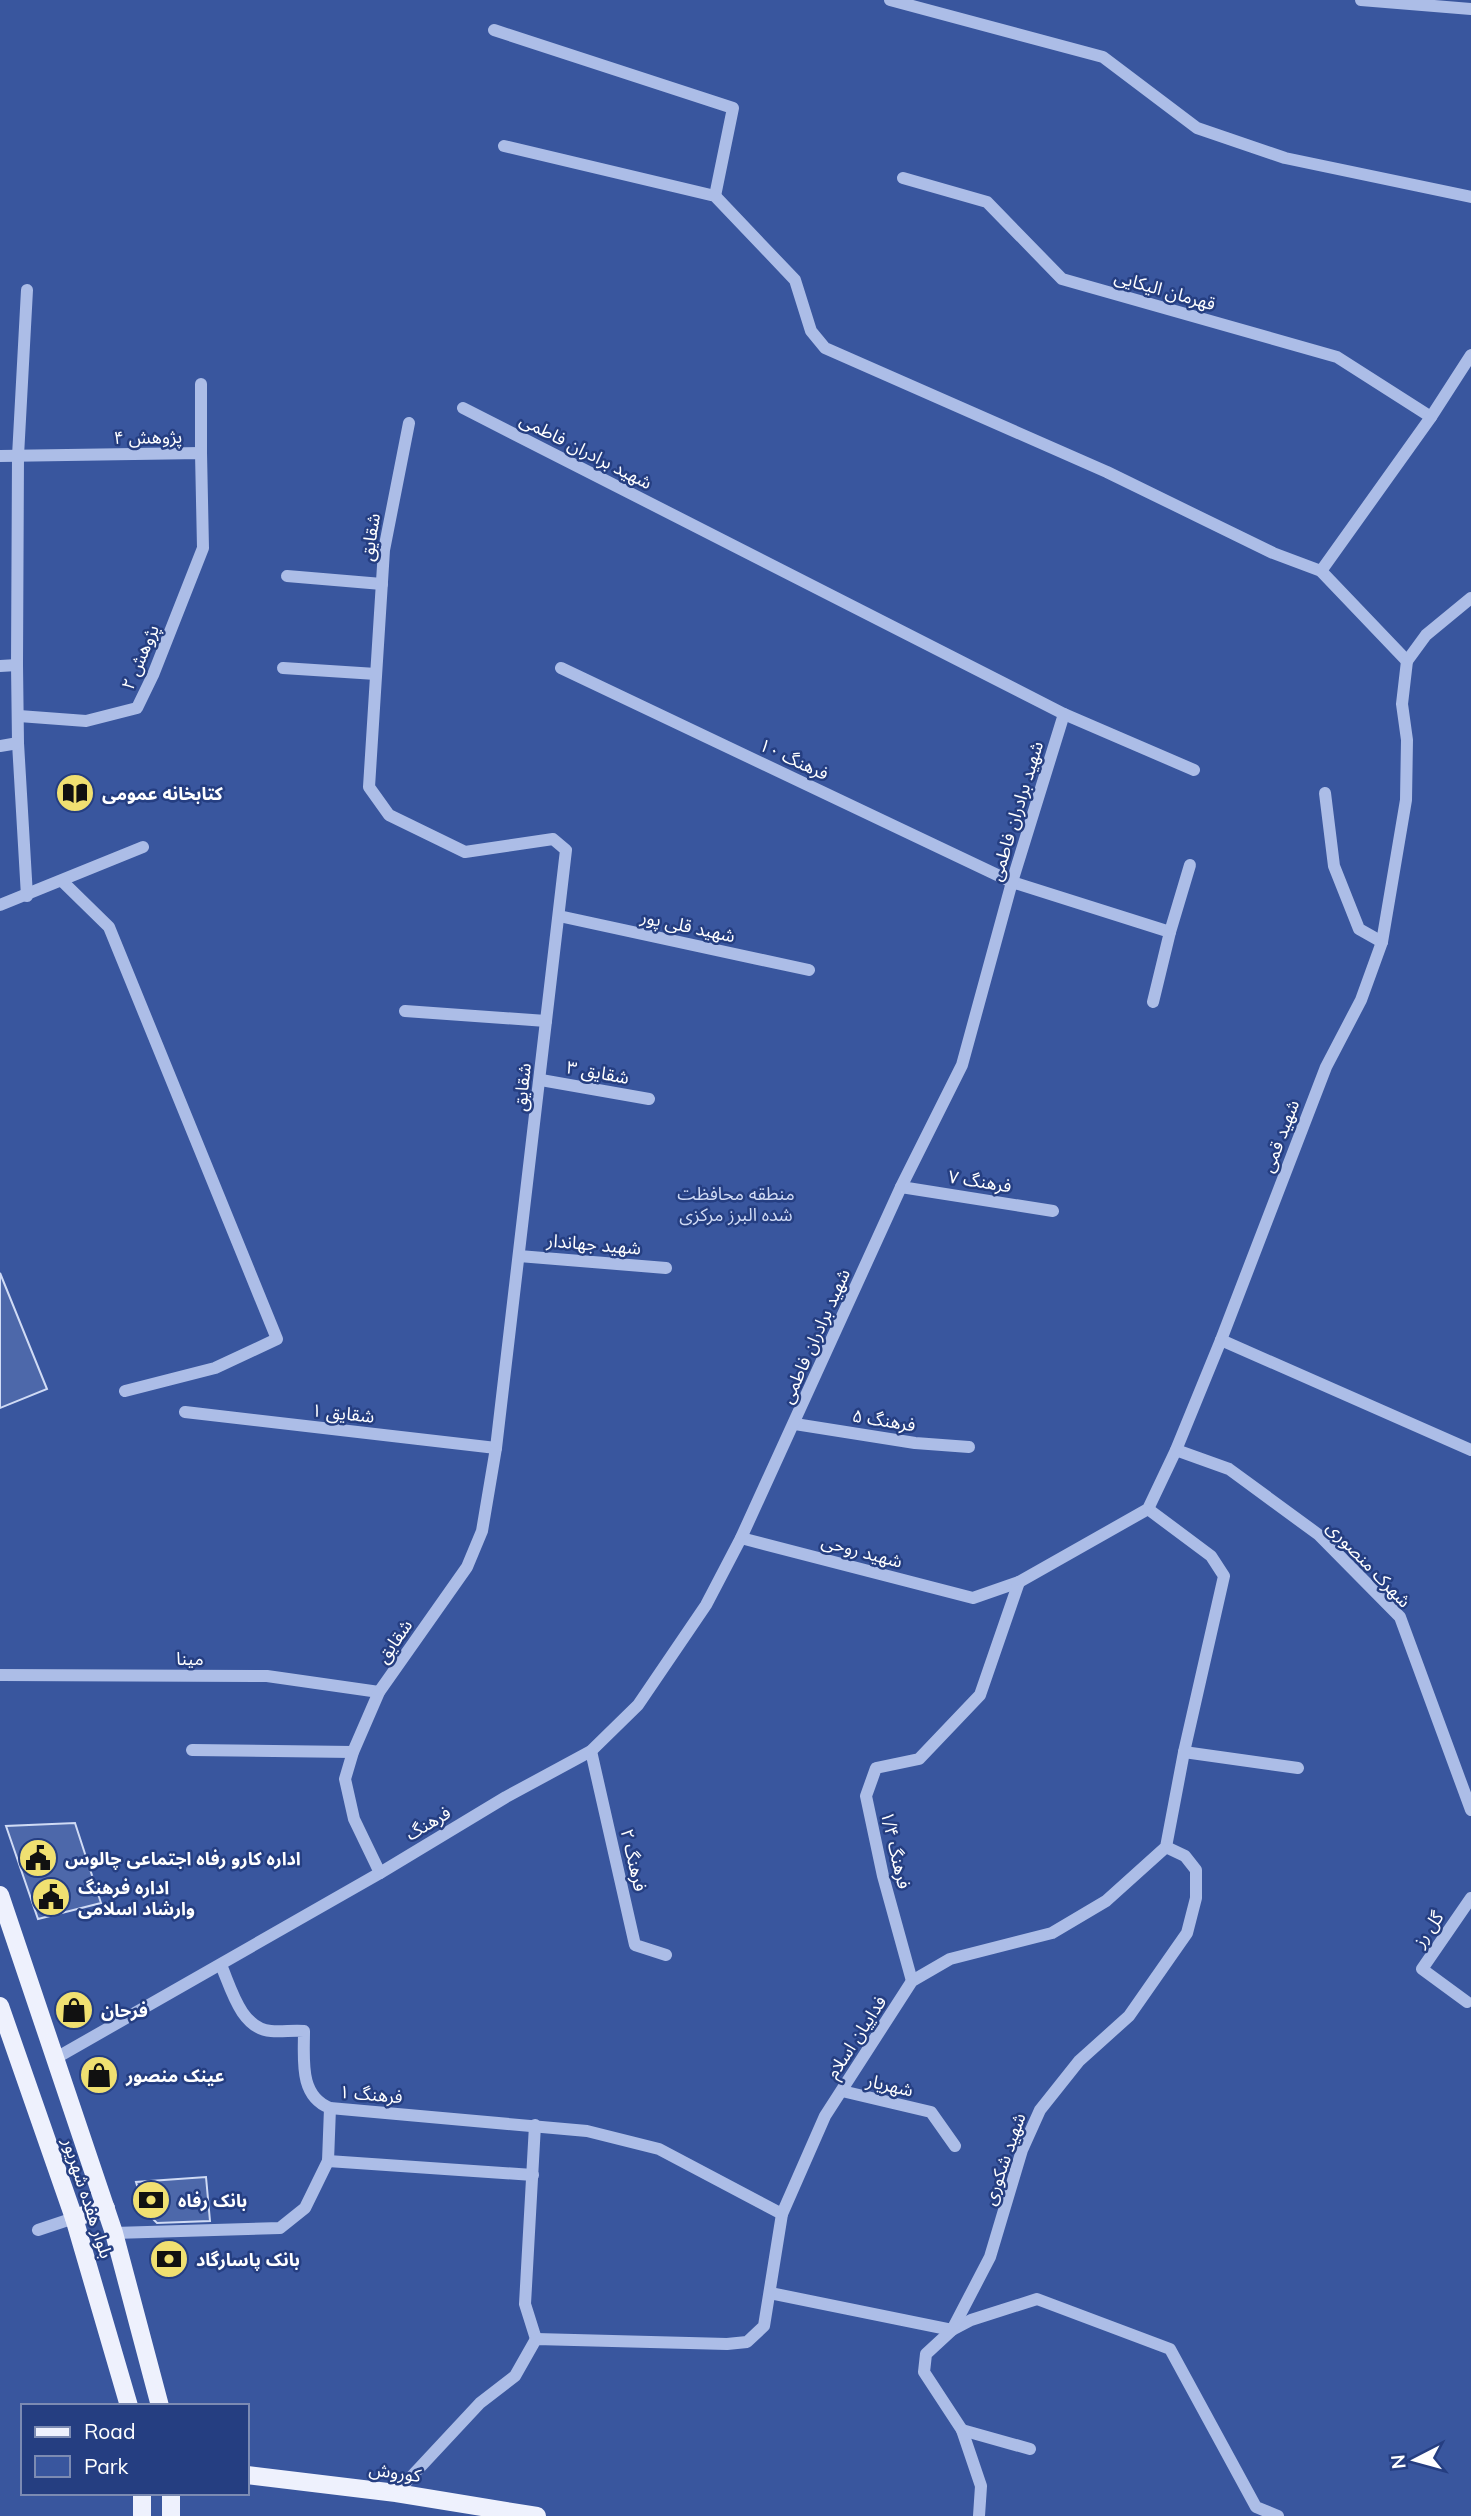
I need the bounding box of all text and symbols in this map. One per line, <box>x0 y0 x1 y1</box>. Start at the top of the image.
street label: قهرمان الیکایی <box>1112 265 1218 315</box>
street label: شهید برادران فاطمی <box>516 408 656 494</box>
street label: پژوهش ۴ <box>113 425 183 449</box>
street label: شقایق <box>355 511 385 563</box>
street label: پژوهش ۲ <box>116 621 164 693</box>
street label: فرهنگ ۱۰ <box>756 733 832 785</box>
street label: شهید برادران فاطمی <box>984 738 1048 884</box>
library icon: کتابخانه عمومی <box>54 772 96 814</box>
place label: کتابخانه عمومی <box>102 782 223 805</box>
street label: شهید قلی پور <box>638 905 737 947</box>
street label: شقایق ۳ <box>565 1055 631 1089</box>
street label: شقایق <box>508 1062 536 1112</box>
street label: شهید قمی <box>1256 1096 1304 1176</box>
street label: فرهنگ ۷ <box>947 1165 1013 1197</box>
park label: منطقه محافظت شده البرز مرکزی <box>677 1182 795 1226</box>
street label: شهید جهاندار <box>545 1228 642 1260</box>
street label: شهید برادران فاطمی <box>775 1265 855 1407</box>
street label: شقایق ۱ <box>310 1398 376 1428</box>
street label: فرهنگ ۵ <box>851 1404 917 1436</box>
street label: شهرک منصوری <box>1322 1516 1416 1612</box>
street label: شهید روحی <box>819 1529 905 1573</box>
street label: شقایق <box>371 1615 417 1667</box>
street label: مینا <box>176 1647 204 1670</box>
street label: فرهنگ <box>401 1801 455 1845</box>
street label: فرهنگ ۱/۴ <box>876 1809 916 1891</box>
street label: فرهنگ ۲ <box>616 1826 652 1894</box>
public building icon: اداره کارو رفاه اجتماعی چالوس <box>17 1837 59 1879</box>
place label: اداره کارو رفاه اجتماعی چالوس <box>65 1847 301 1870</box>
public building icon: اداره فرهنگ وارشاد اسلامی <box>30 1876 72 1918</box>
place label: اداره فرهنگ وارشاد اسلامی <box>78 1876 195 1920</box>
street label: گل رز <box>1407 1906 1449 1952</box>
shop icon: فرحان <box>53 1989 95 2031</box>
street label: فداییان اسلام <box>821 1991 894 2084</box>
place label: فرحان <box>101 1999 148 2022</box>
shop icon: عینک منصور <box>78 2054 120 2096</box>
place label: عینک منصور <box>125 2064 225 2087</box>
street label: شهریار <box>864 2068 916 2101</box>
street label: فرهنگ ۱ <box>338 2080 404 2108</box>
street label: شهید شکوری <box>977 2110 1031 2208</box>
street label: بلوار هفده شهریور <box>57 2134 118 2261</box>
bank icon: بانک رفاه <box>130 2179 172 2221</box>
place label: بانک رفاه <box>178 2189 247 2212</box>
bank icon: بانک پاسارگاد <box>148 2238 190 2280</box>
place label: بانک پاسارگاد <box>196 2248 300 2271</box>
legend <box>21 2404 248 2495</box>
text: Road <box>84 2418 135 2444</box>
north arrow <box>1380 2425 1450 2495</box>
text: Park <box>84 2453 128 2479</box>
text: N <box>1385 2453 1411 2470</box>
street label: کوروش <box>367 2457 423 2487</box>

